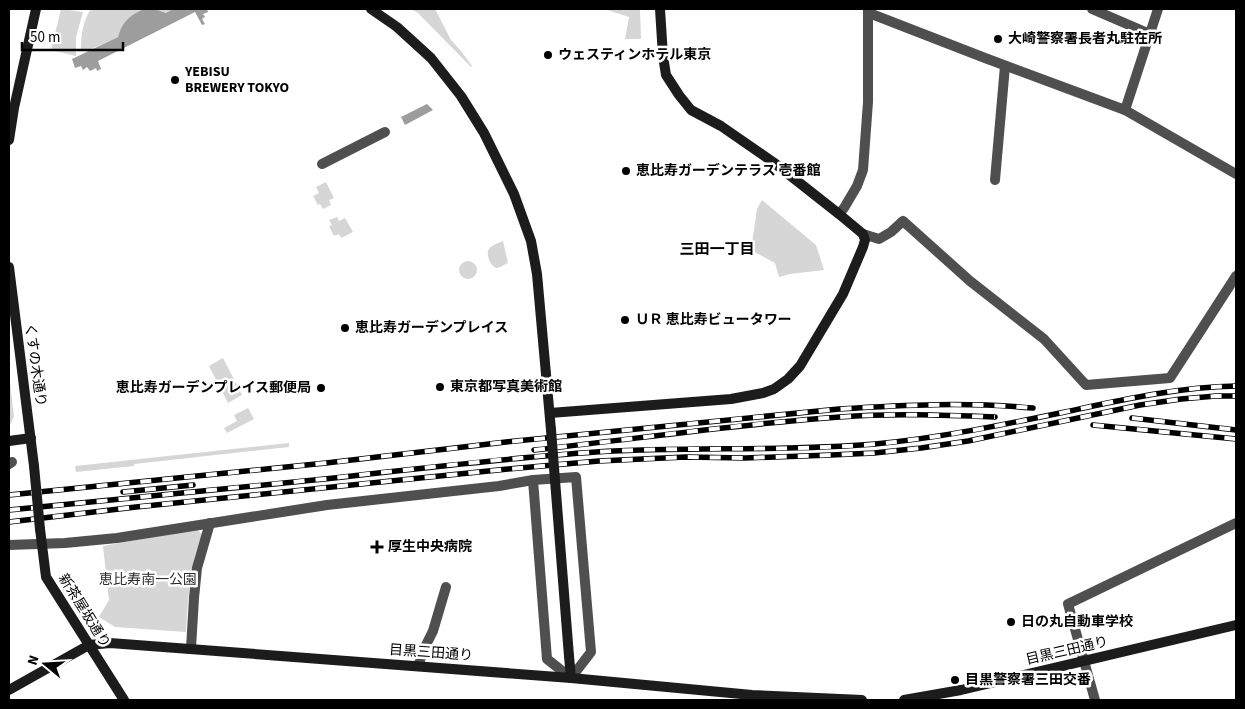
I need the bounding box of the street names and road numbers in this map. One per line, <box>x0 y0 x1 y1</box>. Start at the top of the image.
street label: くすの木通り <box>19 322 51 408</box>
street label: 新茶屋坂通り <box>53 570 115 652</box>
street label: 目黒三田通り <box>1024 632 1110 670</box>
street label: 目黒三田通り <box>388 640 474 666</box>

